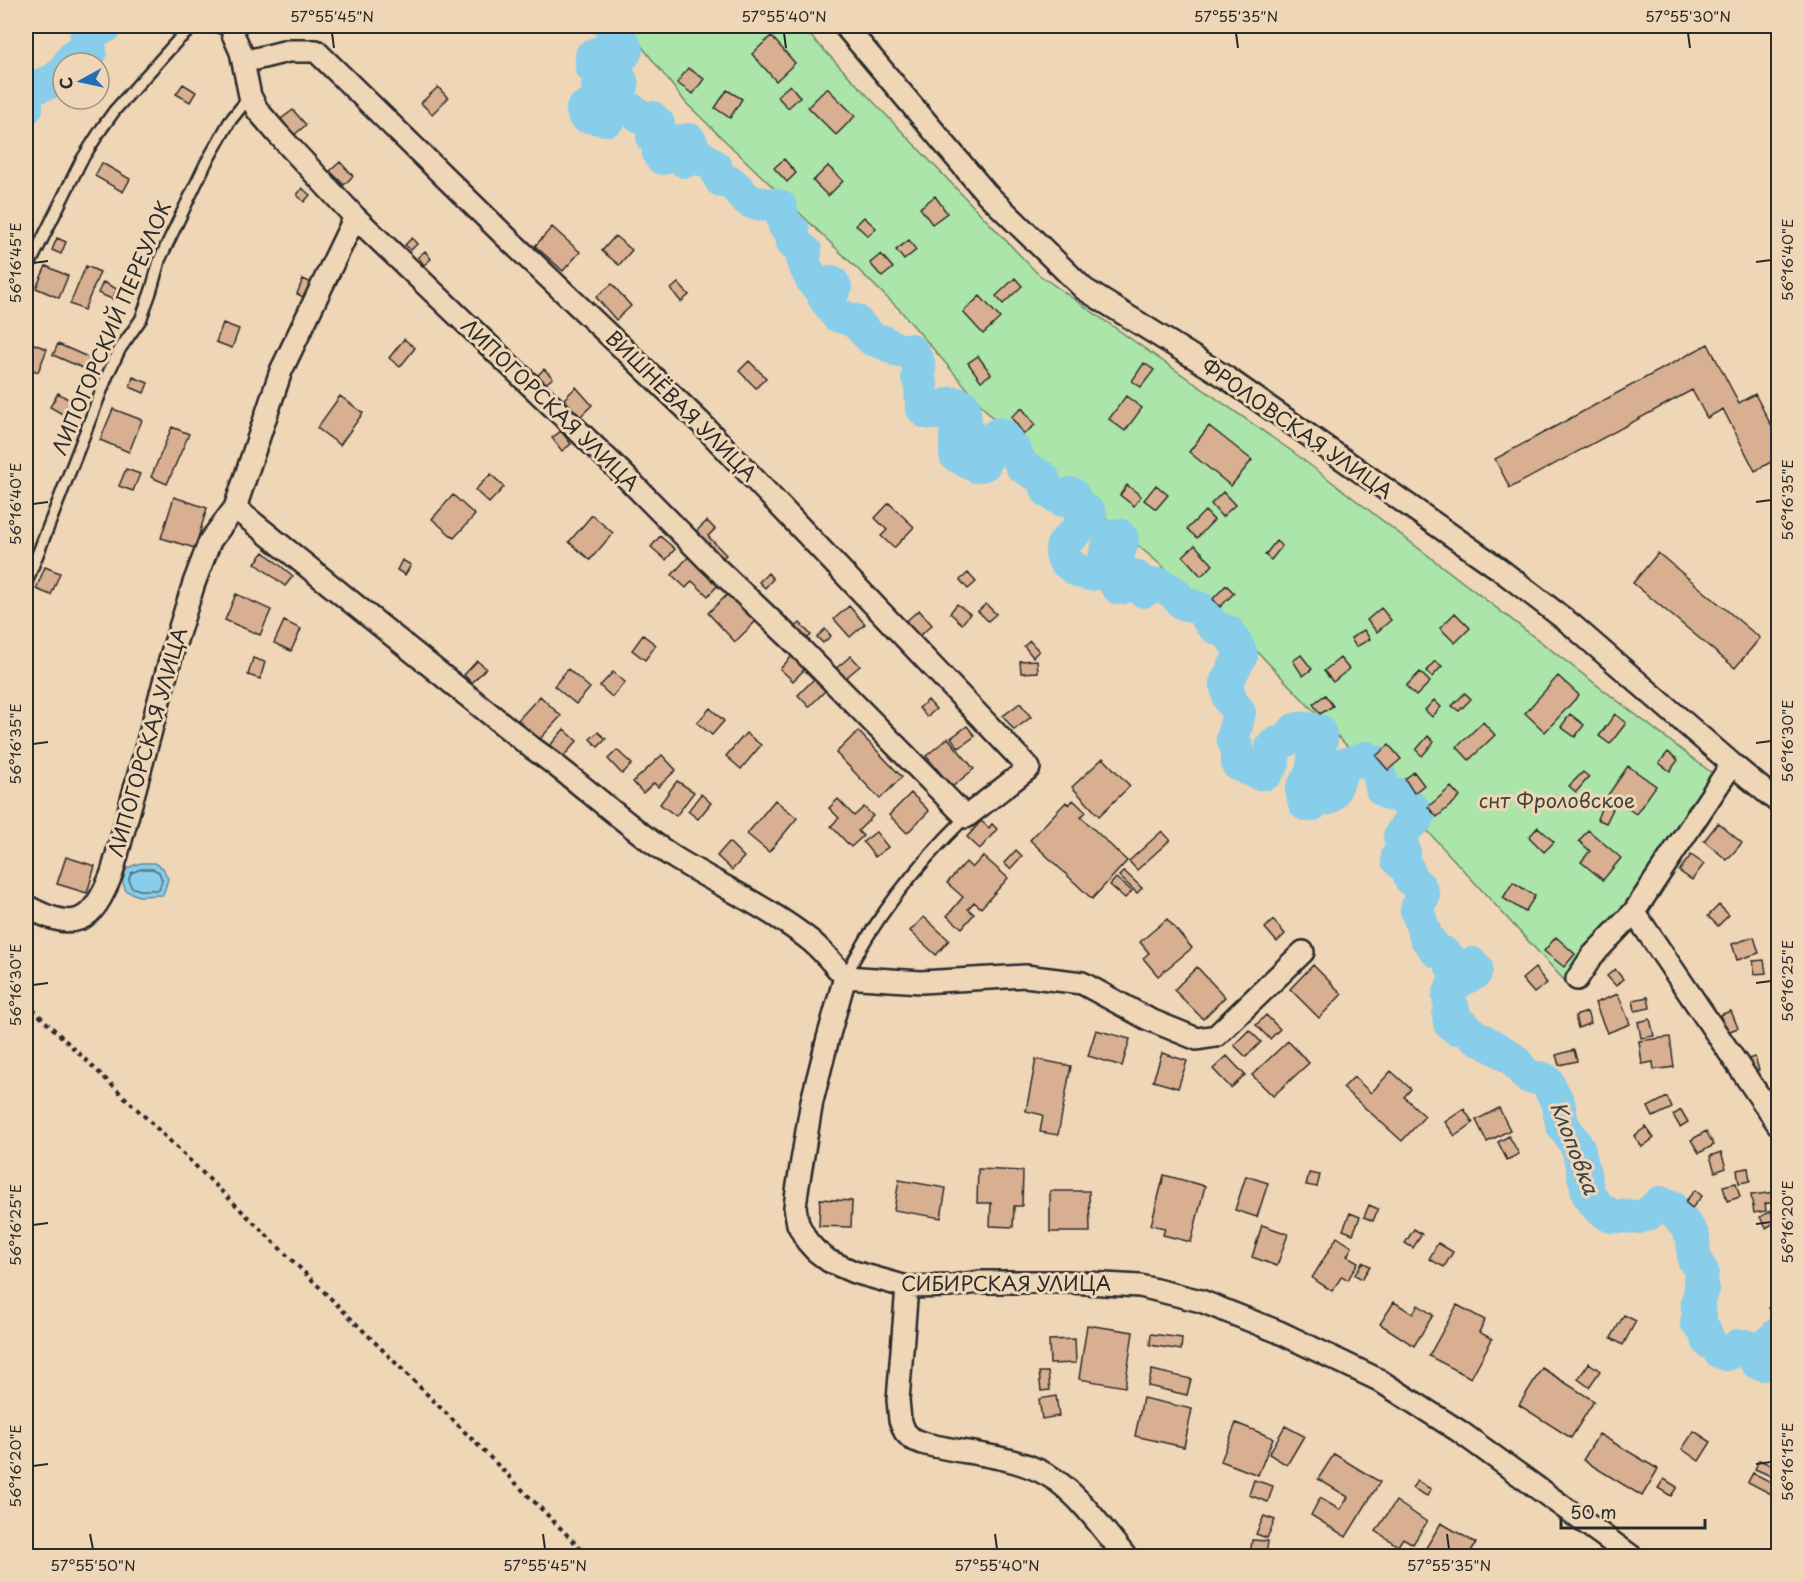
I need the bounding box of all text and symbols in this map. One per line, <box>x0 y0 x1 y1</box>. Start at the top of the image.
text: 57°55'45"N <box>290 4 374 27</box>
text: 57°55'40"N <box>741 4 827 27</box>
text: 57°55'35"N <box>1194 4 1278 27</box>
text: 57°55'30"N <box>1645 4 1731 27</box>
north arrow <box>51 51 111 111</box>
text: С <box>52 76 78 91</box>
street label: ЛИПОГОРСКИЙ ПЕРЕУЛОК <box>44 196 178 459</box>
text: 56°16'40"E <box>1775 219 1798 301</box>
text: 56°16'45"E <box>3 222 26 304</box>
street label: ЛИПОГОРСКАЯ УЛИЦА <box>455 311 646 497</box>
street label: ВИШНЁВАЯ УЛИЦА <box>599 323 764 488</box>
street label: ФРОЛОВСКАЯ УЛИЦА <box>1196 351 1399 506</box>
text: 56°16'35"E <box>1775 459 1798 541</box>
text: 56°16'40"E <box>3 463 26 545</box>
street label: ЛИПОГОРСКАЯ УЛИЦА <box>100 624 194 860</box>
text: 56°16'30"E <box>1775 699 1798 783</box>
text: 56°16'35"E <box>3 703 26 785</box>
park label: снт Фроловское <box>1479 785 1635 815</box>
text: 56°16'25"E <box>1775 940 1798 1022</box>
text: 56°16'30"E <box>3 943 26 1027</box>
water label: Клоповка <box>1544 1096 1609 1199</box>
text: 56°16'20"E <box>1775 1180 1798 1264</box>
text: 56°16'25"E <box>3 1184 26 1266</box>
street label: СИБИРСКАЯ УЛИЦА <box>901 1268 1111 1298</box>
text: 56°16'15"E <box>1775 1423 1798 1501</box>
text: 56°16'20"E <box>3 1424 26 1508</box>
scale bar <box>1561 1492 1705 1530</box>
text: 50 m <box>1570 1498 1617 1525</box>
text: 57°55'50"N <box>50 1553 136 1576</box>
text: 57°55'45"N <box>503 1553 587 1576</box>
text: 57°55'40"N <box>954 1553 1040 1576</box>
text: 57°55'35"N <box>1407 1553 1491 1576</box>

